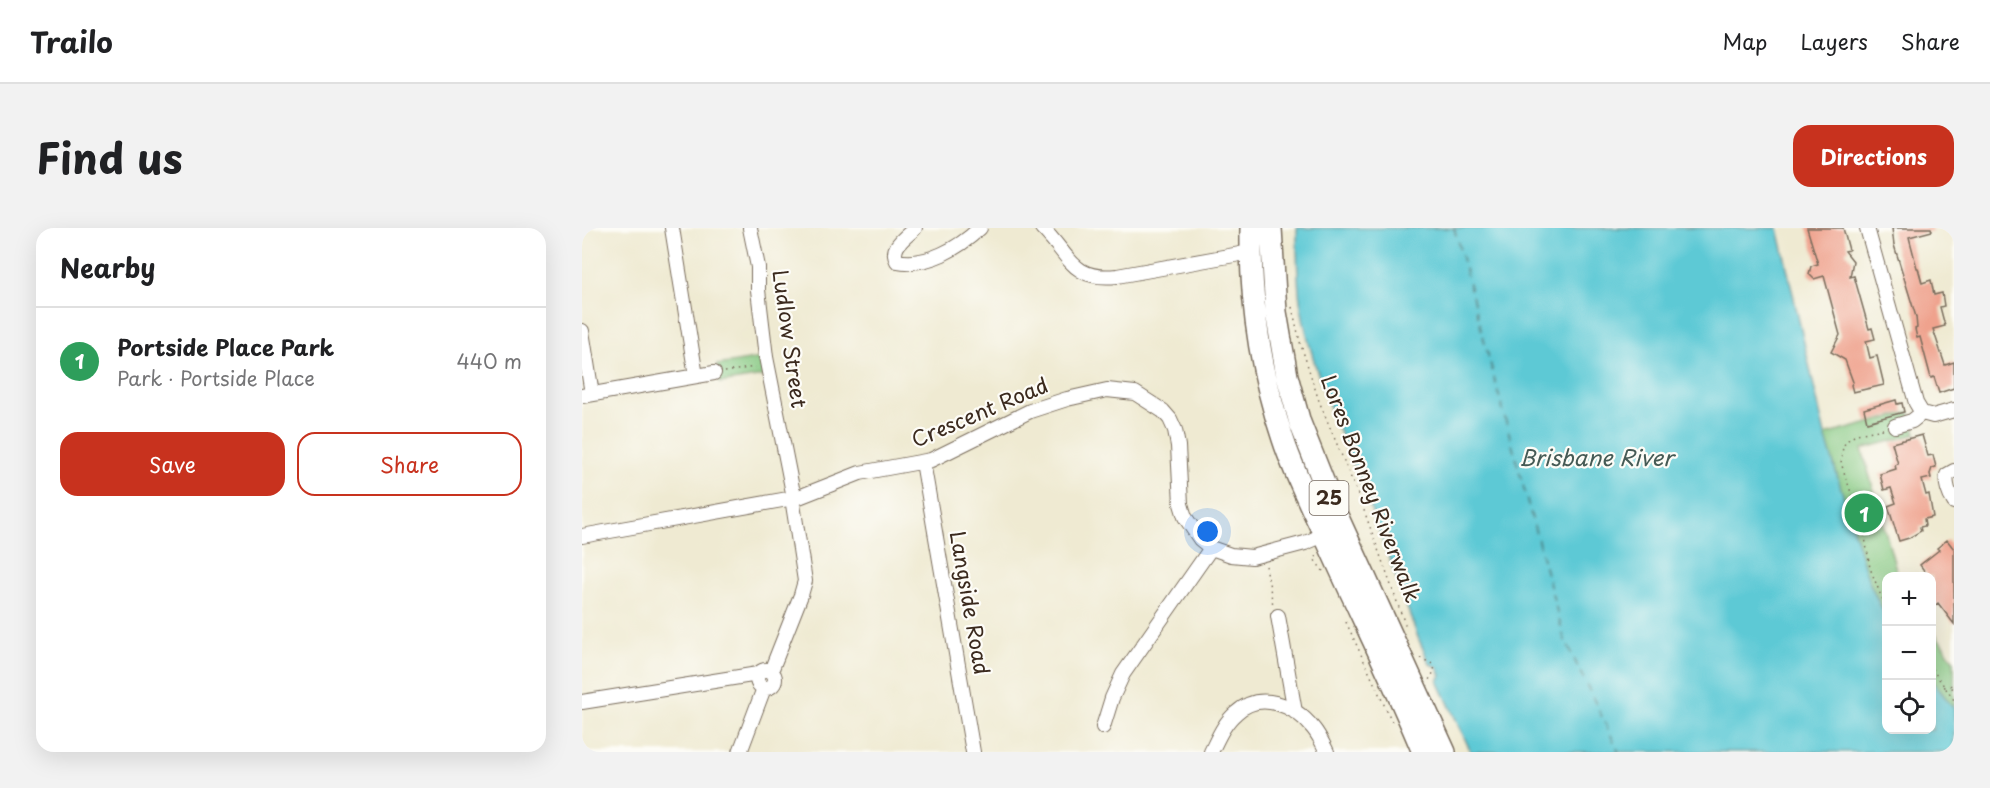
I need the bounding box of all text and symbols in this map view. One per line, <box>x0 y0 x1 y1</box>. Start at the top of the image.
text: Trailo <box>30 20 113 63</box>
text: Map <box>1723 25 1767 57</box>
text: Layers <box>1800 25 1868 57</box>
text: Share <box>1901 25 1960 57</box>
text: Find us <box>36 125 183 188</box>
button: Directions <box>1793 125 1954 187</box>
text: Nearby <box>60 248 155 287</box>
street label: Ludlow Street <box>765 267 817 410</box>
text: Portside Place Park <box>117 330 334 363</box>
text: 1 <box>75 346 84 376</box>
text: 440 m <box>457 346 522 376</box>
text: Park · Portside Place <box>117 363 315 393</box>
street label: Crescent Road <box>906 368 1053 454</box>
street label: Lores Bonney Riverwalk <box>1314 370 1430 607</box>
button: Save <box>60 432 285 496</box>
button: Share <box>297 432 522 496</box>
water label: Brisbane River <box>1519 440 1676 473</box>
road number: 25 <box>1310 481 1348 515</box>
pin: 1 <box>1844 490 1884 536</box>
your location <box>1193 517 1222 546</box>
street label: Langside Road <box>943 528 999 677</box>
map controls <box>1882 572 1936 734</box>
button: + <box>1882 572 1936 626</box>
button: − <box>1882 626 1936 680</box>
button: locate <box>1882 680 1936 734</box>

